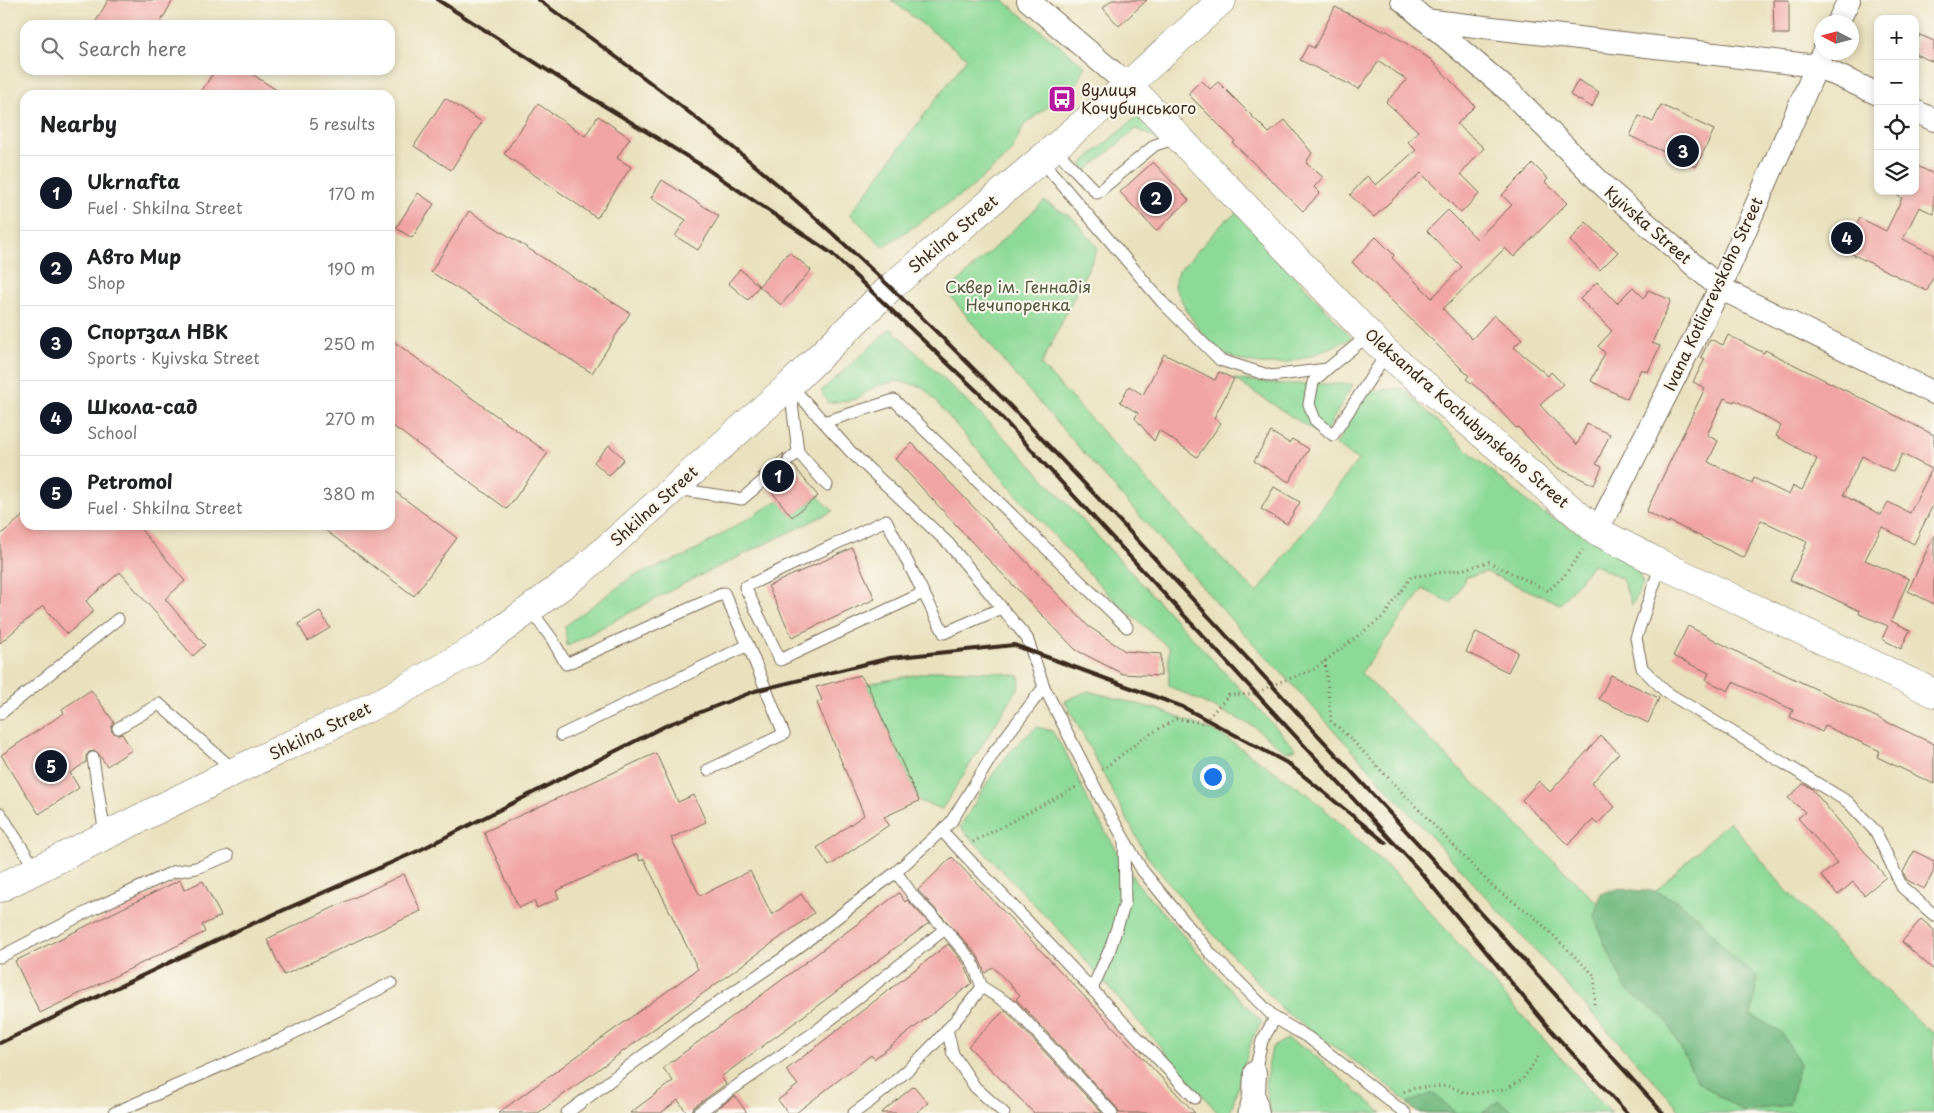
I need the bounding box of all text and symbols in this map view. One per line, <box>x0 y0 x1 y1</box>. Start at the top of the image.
north arrow <box>1814 15 1859 60</box>
map controls <box>1874 15 1919 195</box>
button: + <box>1874 15 1919 60</box>
search box <box>20 20 395 75</box>
icon: search <box>38 34 66 62</box>
text: Search here <box>78 34 187 62</box>
button: − <box>1874 60 1919 105</box>
place label: вулиця Кочубинського <box>1081 77 1196 119</box>
bus stop icon: вулиця Кочубинського <box>1047 84 1077 114</box>
button: locate <box>1874 105 1919 150</box>
text: Nearby <box>40 107 117 139</box>
text: 5 results <box>308 111 375 135</box>
pin: 3 <box>1667 132 1699 170</box>
button: layers <box>1874 150 1919 195</box>
text: Ukrnafta <box>87 167 180 195</box>
pin: 2 <box>1140 179 1172 217</box>
street label: Kyivska Street <box>1600 180 1697 269</box>
text: 1 <box>52 181 60 205</box>
text: 170 m <box>329 181 375 205</box>
street label: Shkilna Street <box>902 188 1003 278</box>
street label: Ivana Kotliarevskoho Street <box>1656 192 1768 395</box>
text: Fuel · Shkilna Street <box>87 195 243 219</box>
pin: 4 <box>1831 219 1863 257</box>
text: Авто Мир <box>87 242 181 270</box>
text: 2 <box>50 256 62 280</box>
text: 190 m <box>327 256 375 280</box>
text: Shop <box>87 270 125 294</box>
park label: Сквер ім. Геннадія Нечипоренка <box>945 274 1091 316</box>
text: Спортзал НВК <box>87 317 228 345</box>
street label: Oleksandra Kochubynskoho Street <box>1360 322 1576 513</box>
text: 3 <box>51 331 61 355</box>
text: 250 m <box>324 331 375 355</box>
text: Sports · Kyivska Street <box>87 345 260 369</box>
text: Школа-сад <box>87 392 197 420</box>
text: 4 <box>51 406 61 430</box>
text: 270 m <box>325 406 375 430</box>
text: School <box>87 420 137 444</box>
pin: 1 <box>762 457 794 495</box>
street label: Shkilna Street <box>604 459 703 551</box>
text: Petromol <box>87 467 173 495</box>
text: 5 <box>51 481 61 505</box>
text: 380 m <box>323 481 375 505</box>
text: Fuel · Shkilna Street <box>87 495 243 519</box>
street label: Shkilna Street <box>265 695 375 765</box>
pin: 5 <box>35 747 67 785</box>
your location <box>1200 764 1226 790</box>

